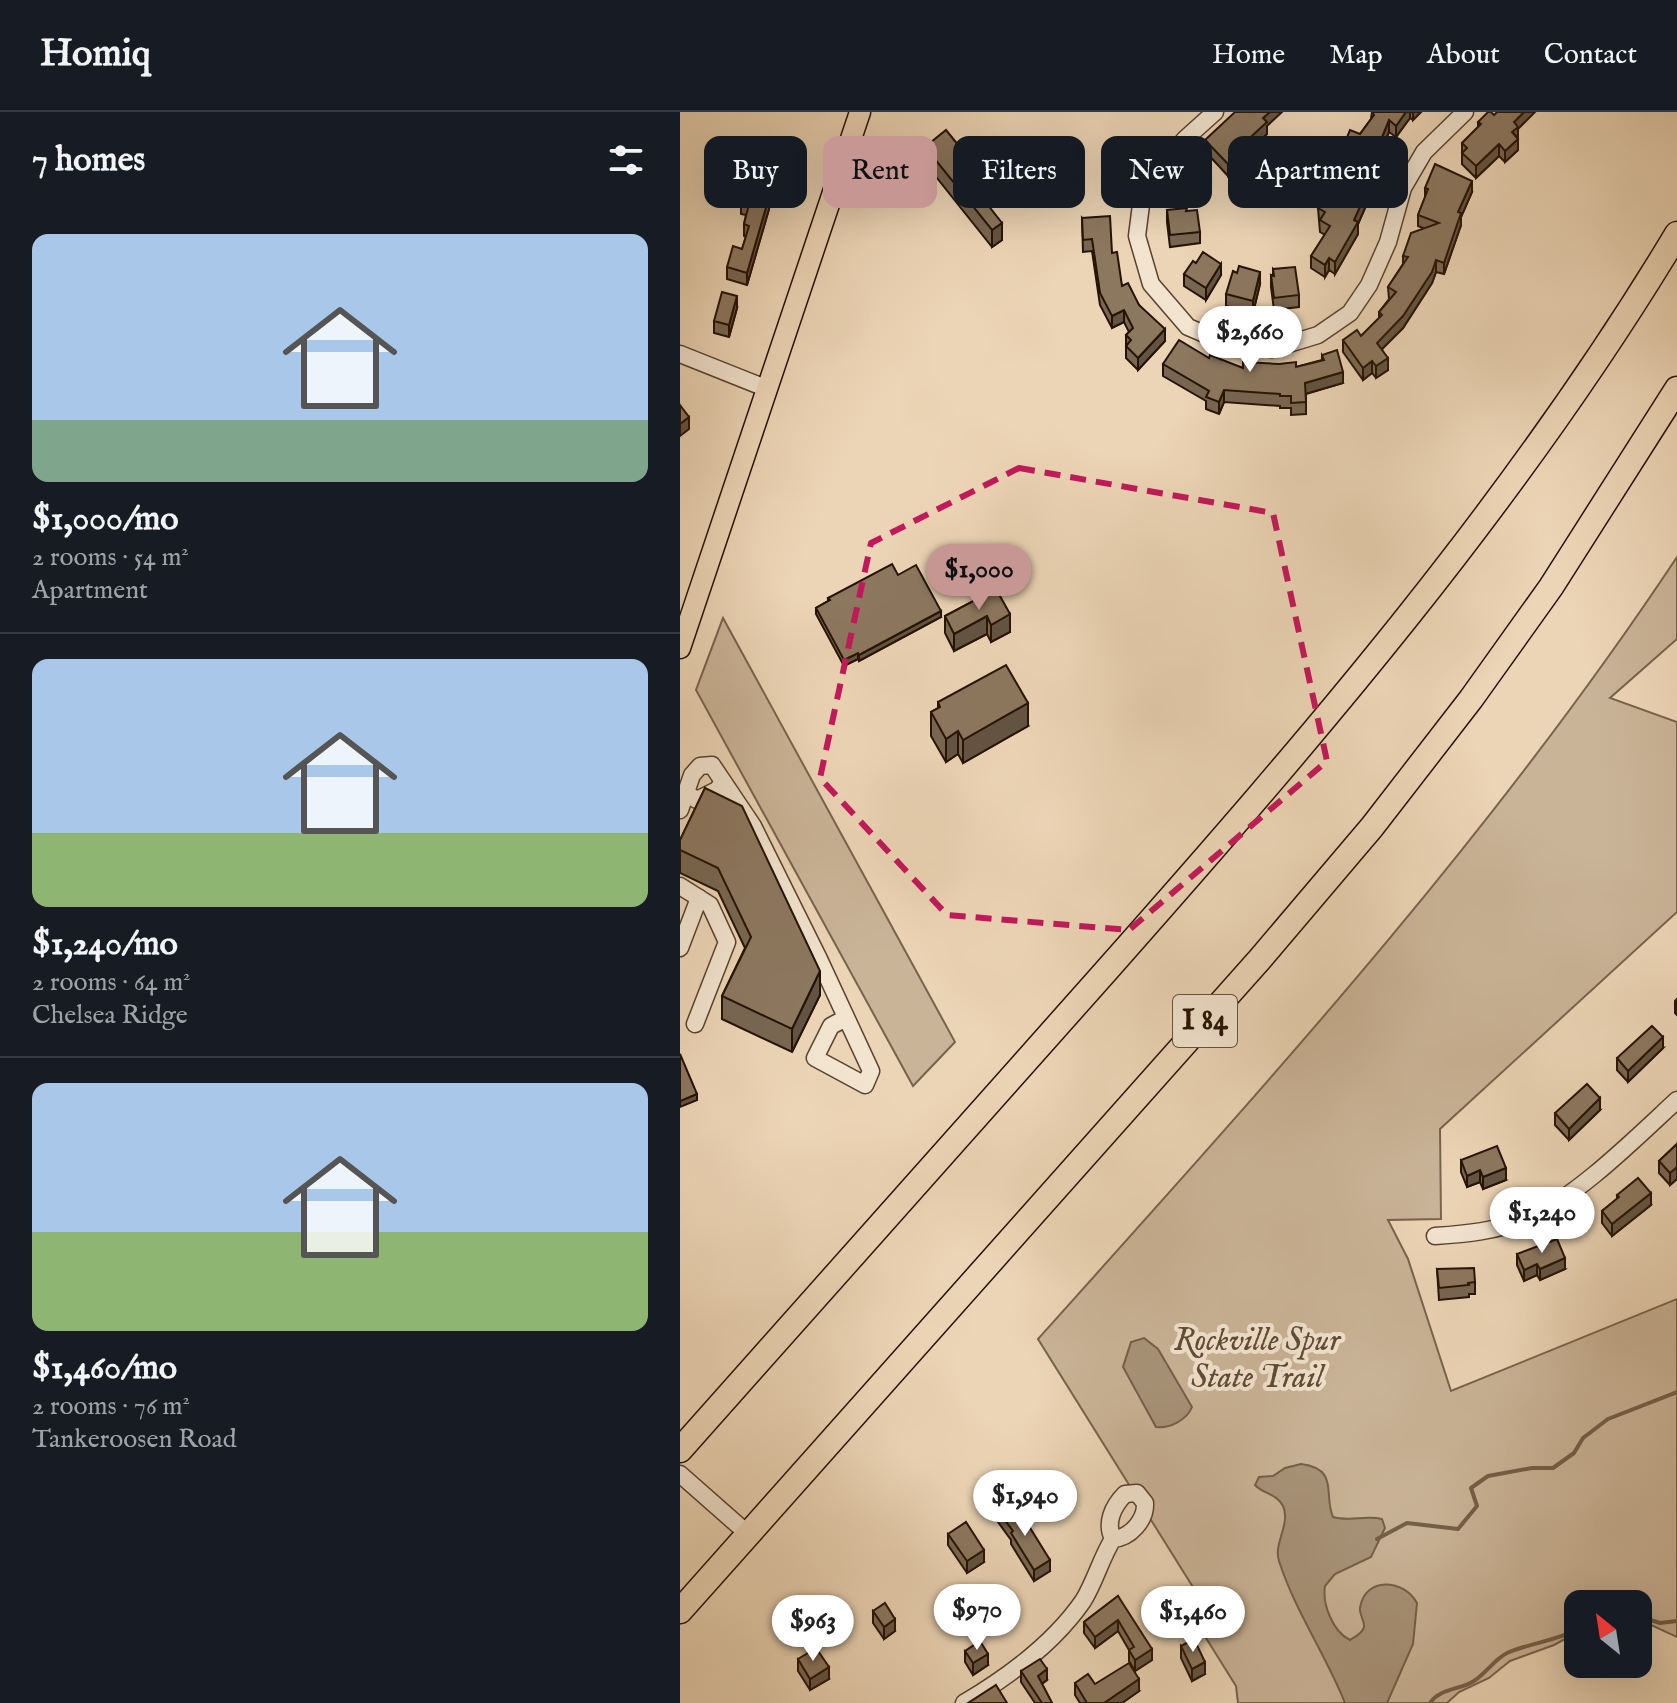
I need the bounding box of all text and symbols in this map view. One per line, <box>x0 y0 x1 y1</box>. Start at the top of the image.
text: Homiq <box>40 31 151 79</box>
text: Home <box>1212 38 1285 73</box>
text: Map <box>1329 38 1383 73</box>
text: About <box>1427 38 1500 73</box>
text: Contact <box>1544 38 1637 73</box>
chip: Buy <box>704 136 807 208</box>
chip: Rent <box>823 136 937 208</box>
chip: Filters <box>953 136 1085 208</box>
chip: New <box>1101 136 1212 208</box>
chip: Apartment <box>1228 136 1408 208</box>
icon: filters <box>604 138 648 182</box>
text: 7 homes <box>32 139 145 182</box>
icon: home <box>268 286 412 430</box>
pin: $2,660 <box>1185 306 1315 374</box>
text: $2,660 <box>1216 315 1284 348</box>
text: $1,000/mo <box>32 498 179 541</box>
text: 2 rooms · 54 m² <box>32 541 189 574</box>
pin: $1,000 <box>914 544 1044 612</box>
text: $1,000 <box>944 553 1014 586</box>
text: Apartment <box>32 574 148 607</box>
icon: home <box>268 711 412 855</box>
text: $1,240/mo <box>32 923 178 966</box>
text: 2 rooms · 64 m² <box>32 966 191 999</box>
road number: I 84 <box>1173 995 1237 1047</box>
text: Chelsea Ridge <box>32 999 188 1032</box>
icon: home <box>268 1135 412 1279</box>
pin: $1,240 <box>1477 1187 1607 1255</box>
text: $1,240 <box>1508 1196 1576 1229</box>
park label: Rockville Spur State Trail <box>1174 1321 1342 1399</box>
text: $1,460/mo <box>32 1347 177 1390</box>
text: 2 rooms · 76 m² <box>32 1390 190 1423</box>
text: Tankeroosen Road <box>32 1423 237 1456</box>
pin: $1,940 <box>960 1470 1090 1538</box>
text: $1,940 <box>991 1479 1059 1512</box>
pin: $970 <box>930 1584 1024 1652</box>
pin: $1,460 <box>1128 1586 1258 1654</box>
north arrow <box>1564 1590 1652 1678</box>
map controls <box>1564 1590 1652 1678</box>
text: $970 <box>952 1593 1002 1626</box>
pin: $963 <box>766 1595 860 1663</box>
text: $1,460 <box>1159 1595 1227 1628</box>
text: $963 <box>790 1604 836 1637</box>

